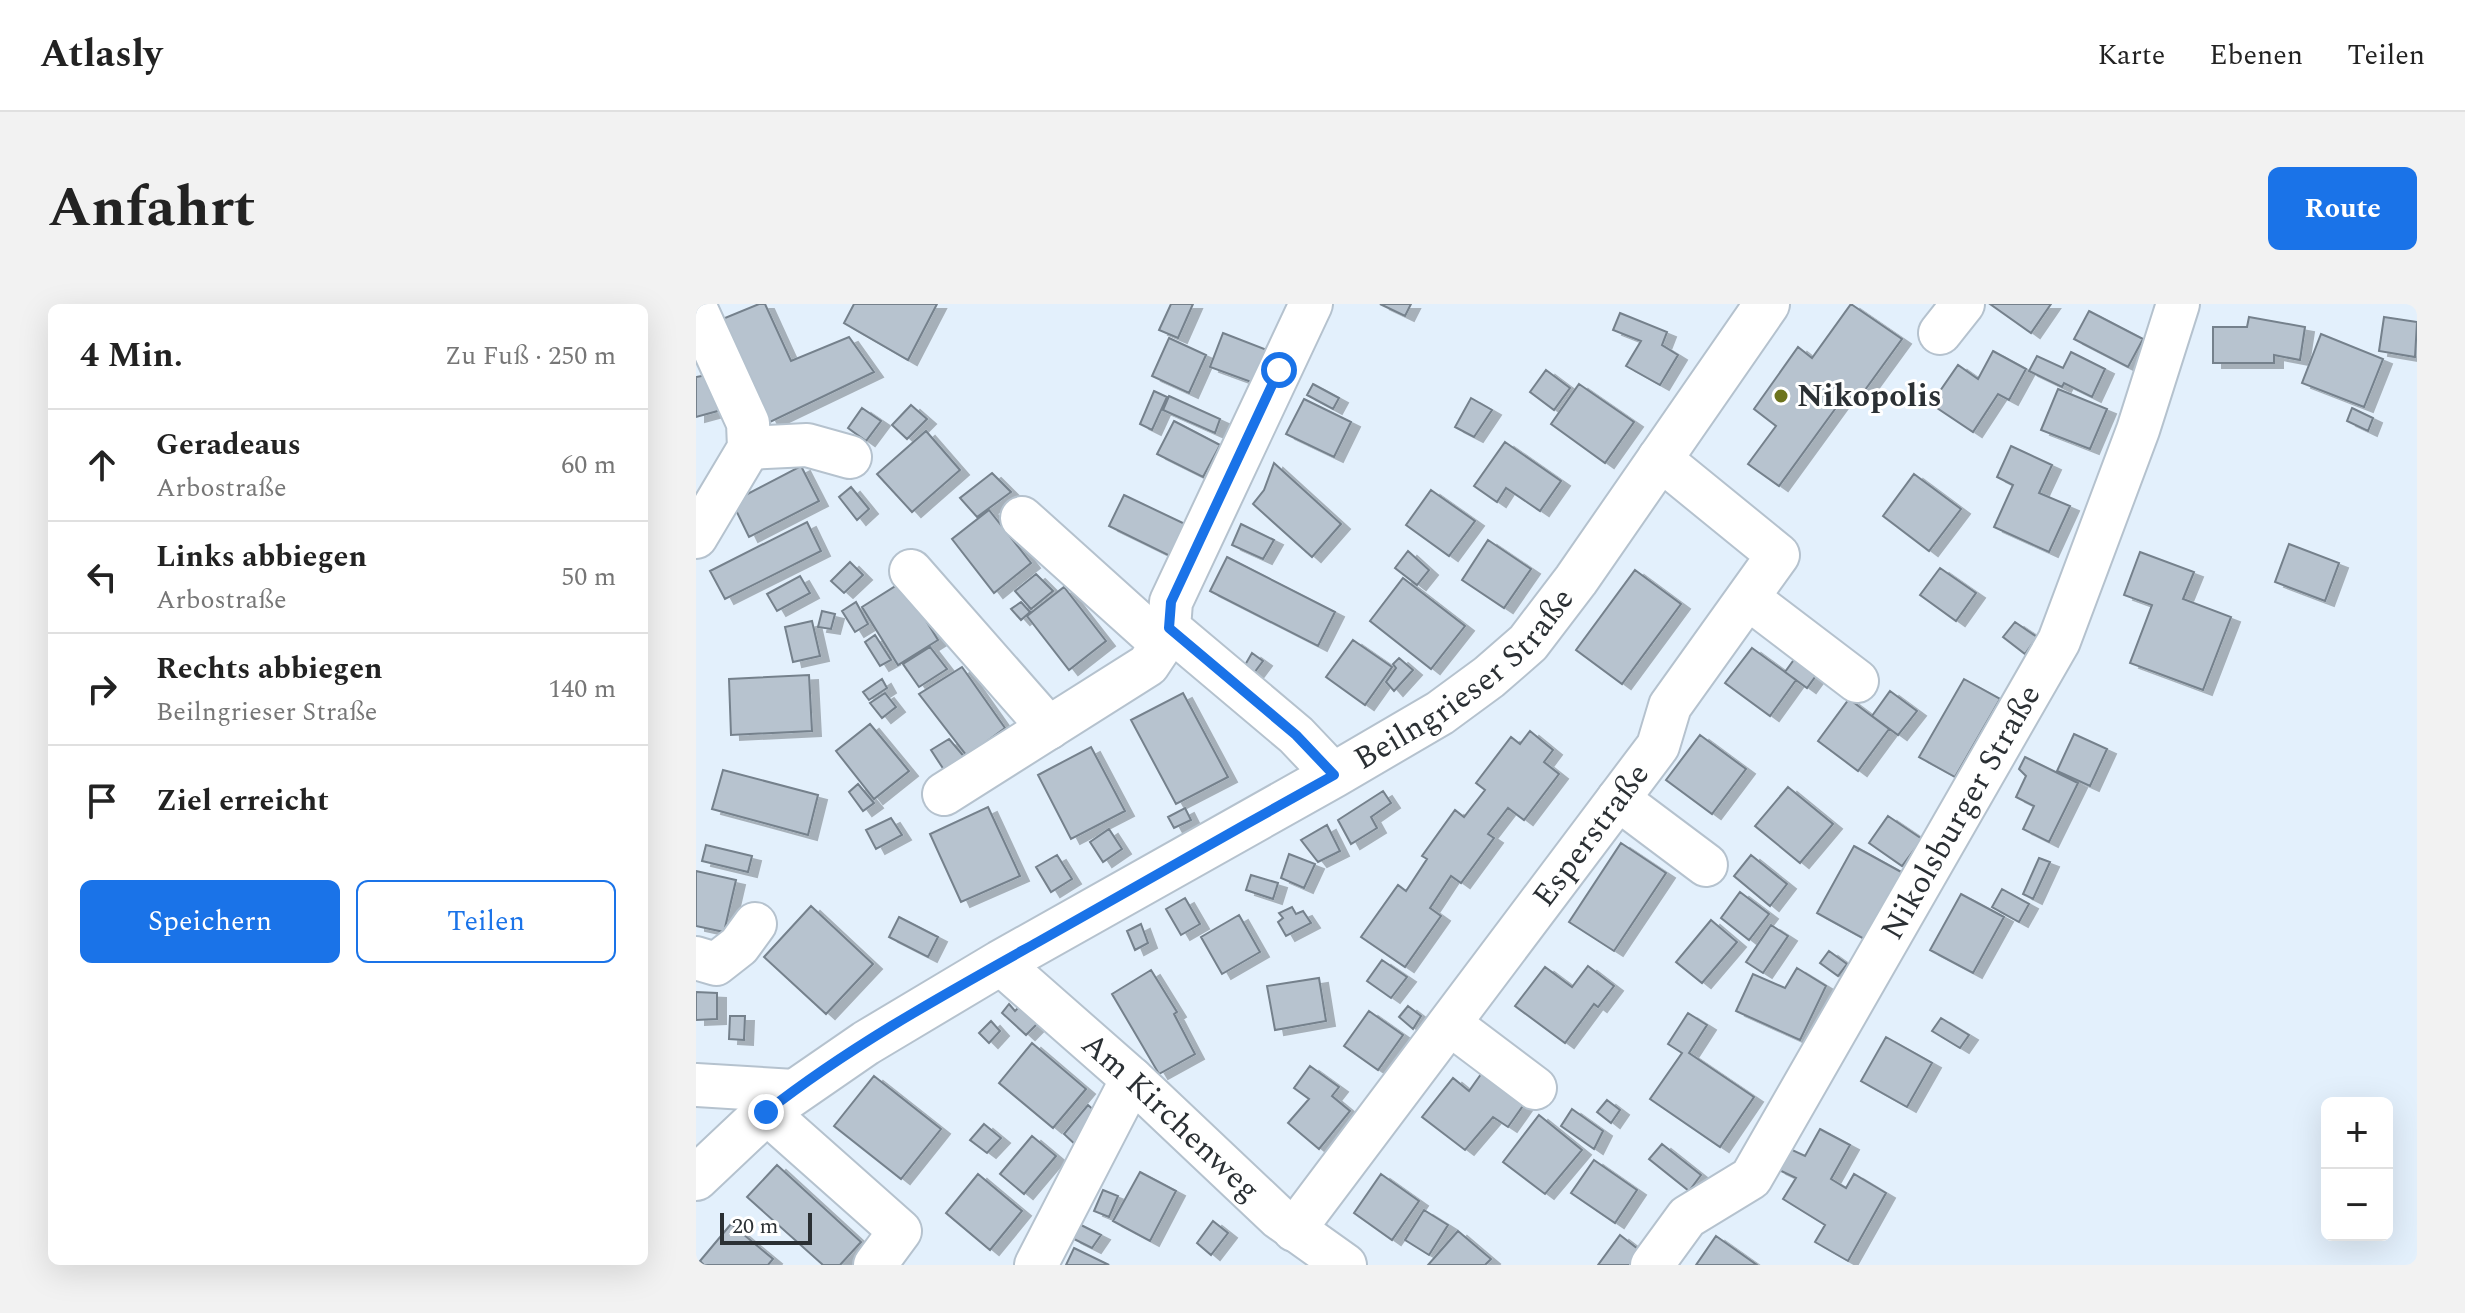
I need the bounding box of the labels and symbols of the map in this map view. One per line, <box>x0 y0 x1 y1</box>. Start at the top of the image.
route start <box>1261 352 1297 388</box>
place label: Nikopolis <box>1797 372 1942 421</box>
marker: Nikopolis <box>1772 387 1790 405</box>
street label: Beilngrieser Straße <box>1345 577 1586 783</box>
street label: Nikolsburger Straße <box>1868 675 2054 949</box>
street label: Esperstraße <box>1520 753 1662 918</box>
street label: Am Kirchenweg <box>1070 1021 1272 1213</box>
route end <box>748 1094 784 1130</box>
scale bar <box>720 1209 812 1245</box>

